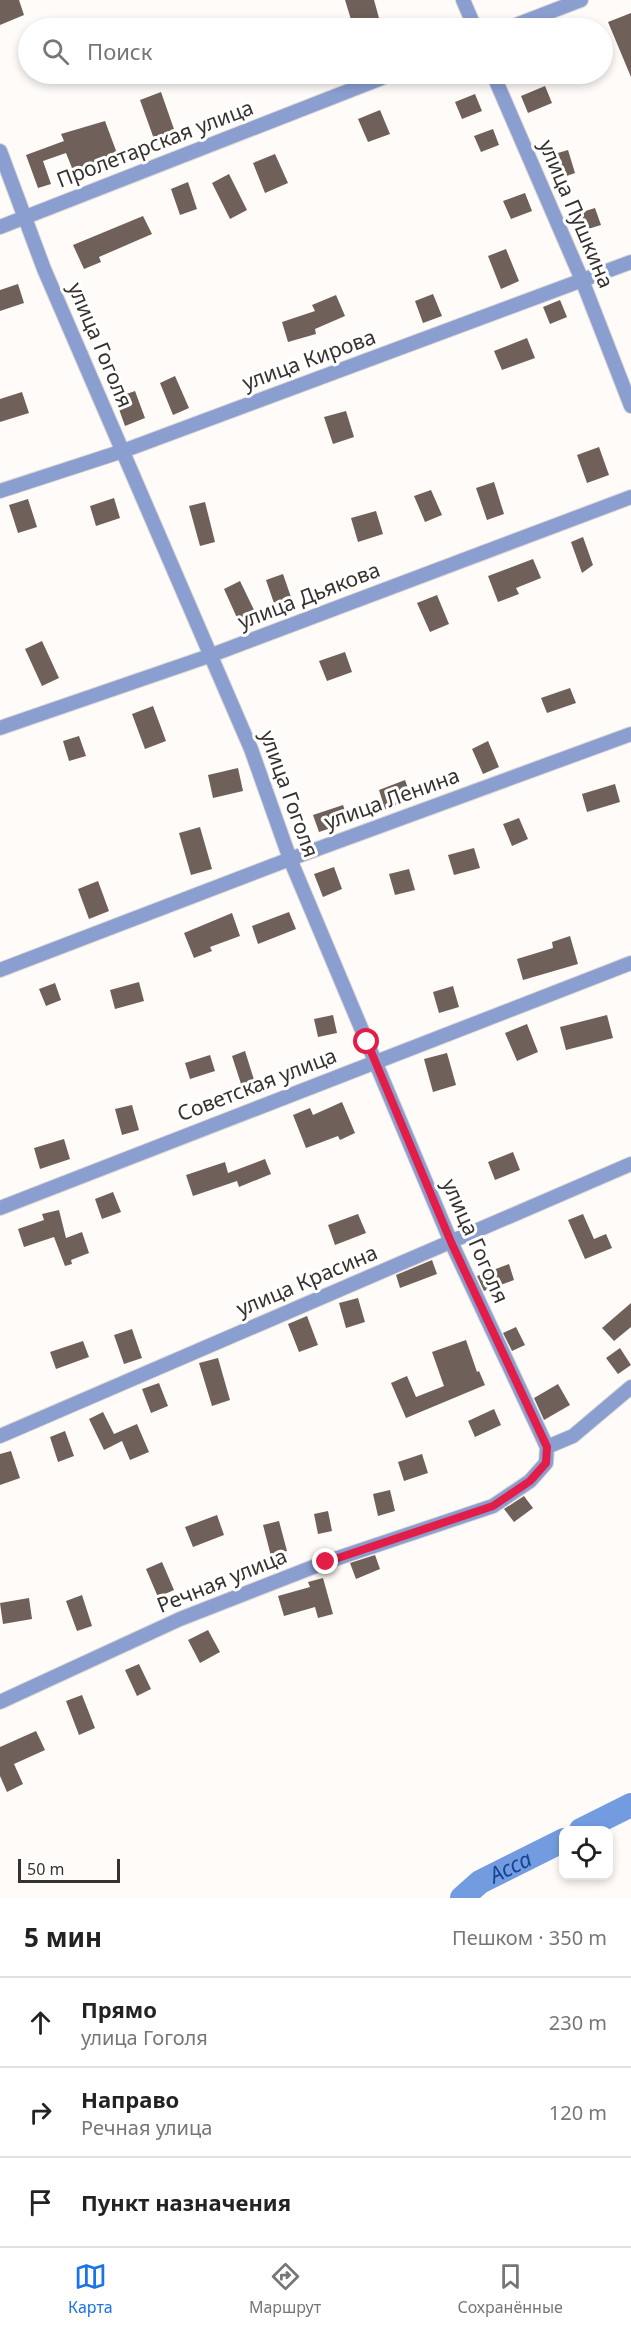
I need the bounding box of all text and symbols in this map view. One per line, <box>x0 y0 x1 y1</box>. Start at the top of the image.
search box <box>18 18 613 84</box>
icon: search <box>39 35 72 68</box>
text: Поиск <box>87 36 152 66</box>
street label: Пролетарская улица <box>52 93 257 193</box>
street label: улица Пушкина <box>533 135 621 292</box>
street label: улица Гоголя <box>62 278 140 411</box>
street label: улица Кирова <box>238 322 379 396</box>
street label: улица Дьякова <box>234 555 384 635</box>
street label: улица Гоголя <box>254 726 326 861</box>
street label: улица Ленина <box>320 761 463 835</box>
route start <box>353 1028 379 1054</box>
street label: Советская улица <box>173 1041 340 1127</box>
street label: улица Гоголя <box>436 1174 516 1307</box>
street label: улица Красина <box>232 1238 381 1322</box>
street label: Речная улица <box>152 1541 291 1619</box>
route end <box>312 1548 338 1574</box>
map controls <box>559 1826 613 1880</box>
button: locate <box>559 1826 613 1880</box>
water label: Асса <box>482 1843 536 1890</box>
scale bar <box>18 1856 120 1884</box>
text: 50 m <box>27 1858 64 1880</box>
text: 5 мин <box>24 1919 102 1955</box>
text: Пешком · 350 m <box>452 1924 607 1951</box>
text: Прямо <box>81 1994 157 2024</box>
icon: ahead <box>24 2006 57 2039</box>
text: 230 m <box>549 2009 607 2036</box>
text: улица Гоголя <box>81 2024 208 2051</box>
text: Направо <box>81 2084 179 2114</box>
icon: right <box>24 2096 57 2129</box>
text: 120 m <box>549 2099 607 2126</box>
text: Речная улица <box>81 2114 212 2141</box>
icon: arrive <box>24 2186 57 2219</box>
text: Пункт назначения <box>81 2187 291 2217</box>
tab: Карта <box>68 2260 113 2318</box>
tab: Маршрут <box>249 2260 321 2318</box>
tab: Сохранённые <box>457 2260 563 2318</box>

